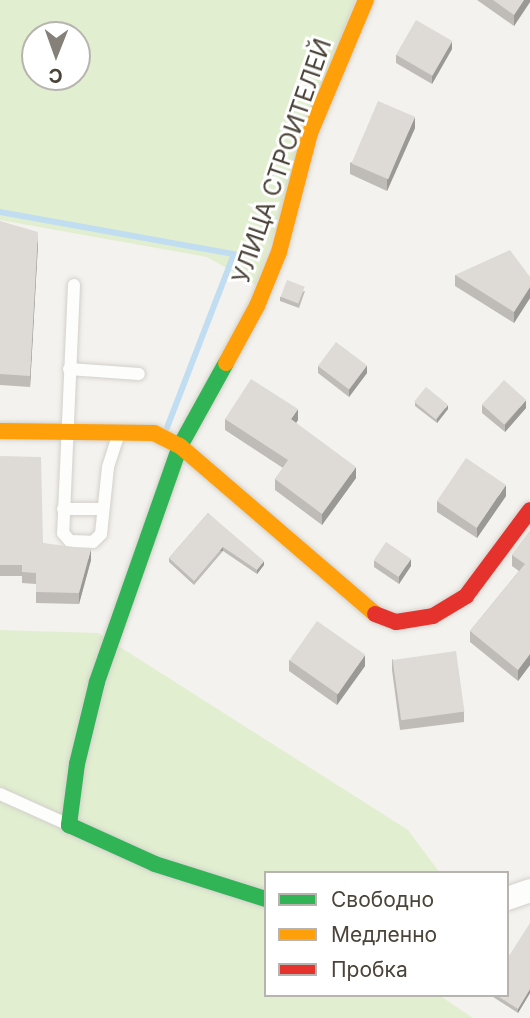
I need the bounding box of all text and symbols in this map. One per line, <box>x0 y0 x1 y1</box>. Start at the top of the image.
north arrow <box>21 21 91 91</box>
street label: УЛИЦА СТРОИТЕЛЕЙ <box>227 35 337 287</box>
text: С <box>48 64 63 87</box>
legend <box>264 871 509 997</box>
text: Свободно <box>331 887 434 912</box>
text: Медленно <box>331 922 437 947</box>
text: Пробка <box>331 957 408 982</box>

